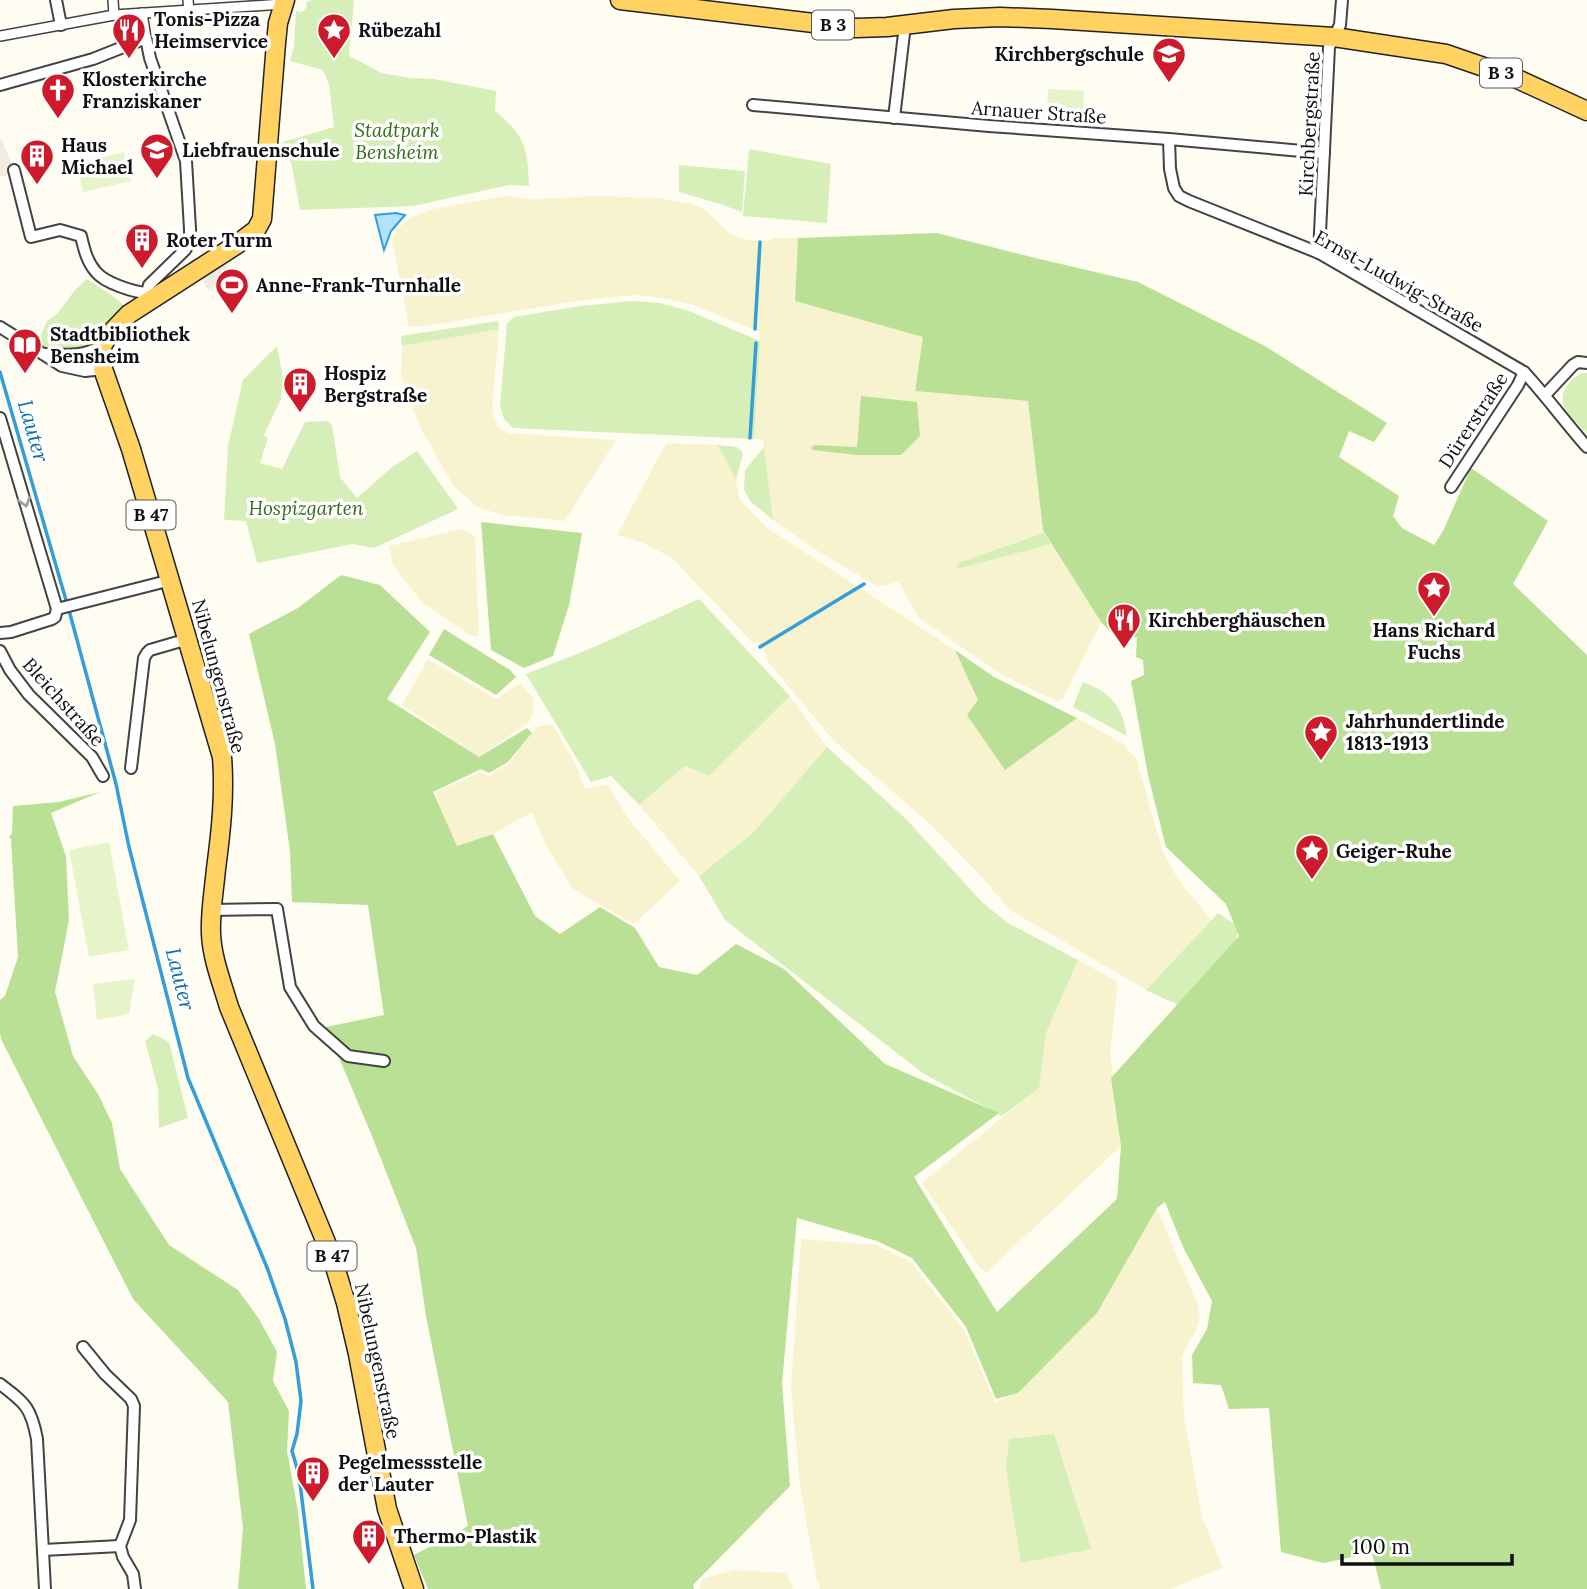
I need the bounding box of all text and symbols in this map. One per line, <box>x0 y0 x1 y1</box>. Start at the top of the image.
place label: Tonis-Pizza Heimservice <box>154 7 268 53</box>
road number: B 3 <box>812 10 854 40</box>
restaurant icon: Tonis-Pizza Heimservice <box>110 11 148 60</box>
place icon: Rübezahl <box>315 11 353 60</box>
place label: Rübezahl <box>358 18 441 42</box>
school or university icon: Kirchbergschule <box>1150 35 1188 84</box>
place label: Kirchbergschule <box>994 42 1144 66</box>
street label: Kirchbergstraße <box>1293 51 1325 197</box>
road number: B 3 <box>1480 58 1522 88</box>
place label: Klosterkirche Franziskaner <box>82 67 207 113</box>
church icon: Klosterkirche Franziskaner <box>39 71 77 120</box>
street label: Arnauer Straße <box>970 95 1107 129</box>
park label: Stadtpark Bensheim <box>354 118 440 164</box>
school or university icon: Liebfrauenschule <box>138 131 176 180</box>
place label: Haus Michael <box>61 133 133 179</box>
building icon: Haus Michael <box>18 137 56 186</box>
place label: Liebfrauenschule <box>182 138 339 162</box>
building icon: Roter Turm <box>123 221 161 270</box>
street label: Ernst-Ludwig-Straße <box>1310 225 1488 337</box>
place label: Roter Turm <box>166 228 273 252</box>
sports icon: Anne-Frank-Turnhalle <box>213 266 251 315</box>
place label: Anne-Frank-Turnhalle <box>256 273 461 297</box>
place label: Stadtbibliothek Bensheim <box>50 322 190 368</box>
library icon: Stadtbibliothek Bensheim <box>6 326 44 375</box>
place label: Hospiz Bergstraße <box>324 361 427 407</box>
building icon: Hospiz Bergstraße <box>281 365 319 414</box>
street label: Dürerstraße <box>1433 368 1513 472</box>
water label: Lauter <box>12 397 55 465</box>
one-way arrow <box>17 496 32 508</box>
park label: Hospizgarten <box>249 496 364 520</box>
road number: B 47 <box>127 500 176 530</box>
place icon: Hans Richard Fuchs <box>1415 569 1453 618</box>
street label: Nibelungenstraße <box>187 596 251 756</box>
restaurant icon: Kirchberghäuschen <box>1105 601 1143 650</box>
place label: Kirchberghäuschen <box>1148 608 1326 632</box>
place label: Hans Richard Fuchs <box>1373 618 1495 664</box>
street label: Bleichstraße <box>18 653 110 751</box>
place label: Jahrhundertlinde 1813-1913 <box>1346 709 1505 755</box>
place icon: Jahrhundertlinde 1813-1913 <box>1302 713 1340 762</box>
place icon: Geiger-Ruhe <box>1293 832 1331 881</box>
place label: Geiger-Ruhe <box>1336 839 1452 863</box>
water label: Lauter <box>160 945 201 1013</box>
road number: B 47 <box>308 1241 356 1270</box>
street label: Nibelungenstraße <box>350 1281 406 1441</box>
place label: Pegelmessstelle der Lauter <box>338 1450 482 1496</box>
building icon: Pegelmessstelle der Lauter <box>294 1454 332 1503</box>
building icon: Thermo-Plastik <box>350 1517 388 1566</box>
scale bar <box>1342 1522 1512 1566</box>
place label: Thermo-Plastik <box>394 1524 537 1548</box>
text: 100 m <box>1352 1533 1410 1560</box>

